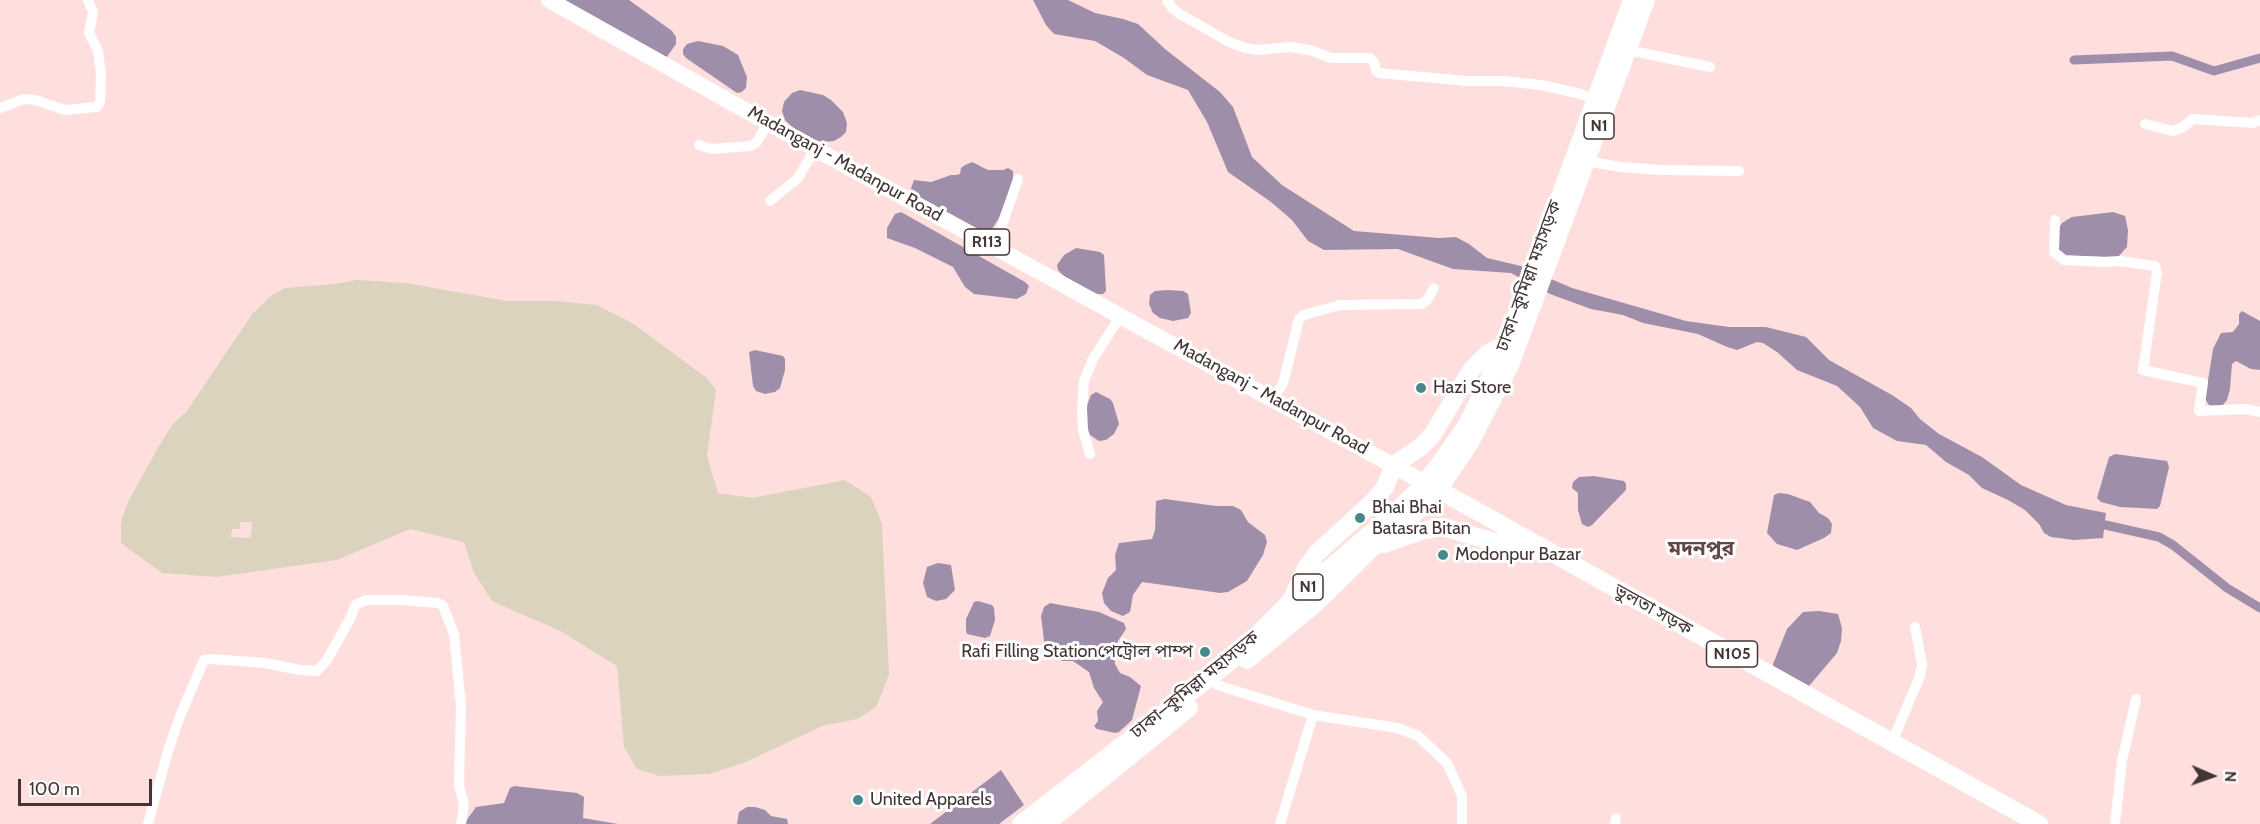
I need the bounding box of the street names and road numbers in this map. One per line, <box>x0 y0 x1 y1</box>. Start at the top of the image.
street label: Madanganj - Madanpur Road <box>744 101 946 227</box>
road number: N1 <box>1584 113 1614 139</box>
street label: ঢাকা–কুমিল্লা মহাসড়ক <box>1492 198 1566 354</box>
road number: R113 <box>964 229 1010 255</box>
street label: Madanganj - Madanpur Road <box>1170 334 1372 460</box>
road number: N1 <box>1293 574 1323 600</box>
street label: ভুলতা সড়ক <box>1610 580 1696 640</box>
street label: ঢাকা–কুমিল্লা মহাসড়ক <box>1126 627 1264 743</box>
road number: N105 <box>1706 641 1758 667</box>

